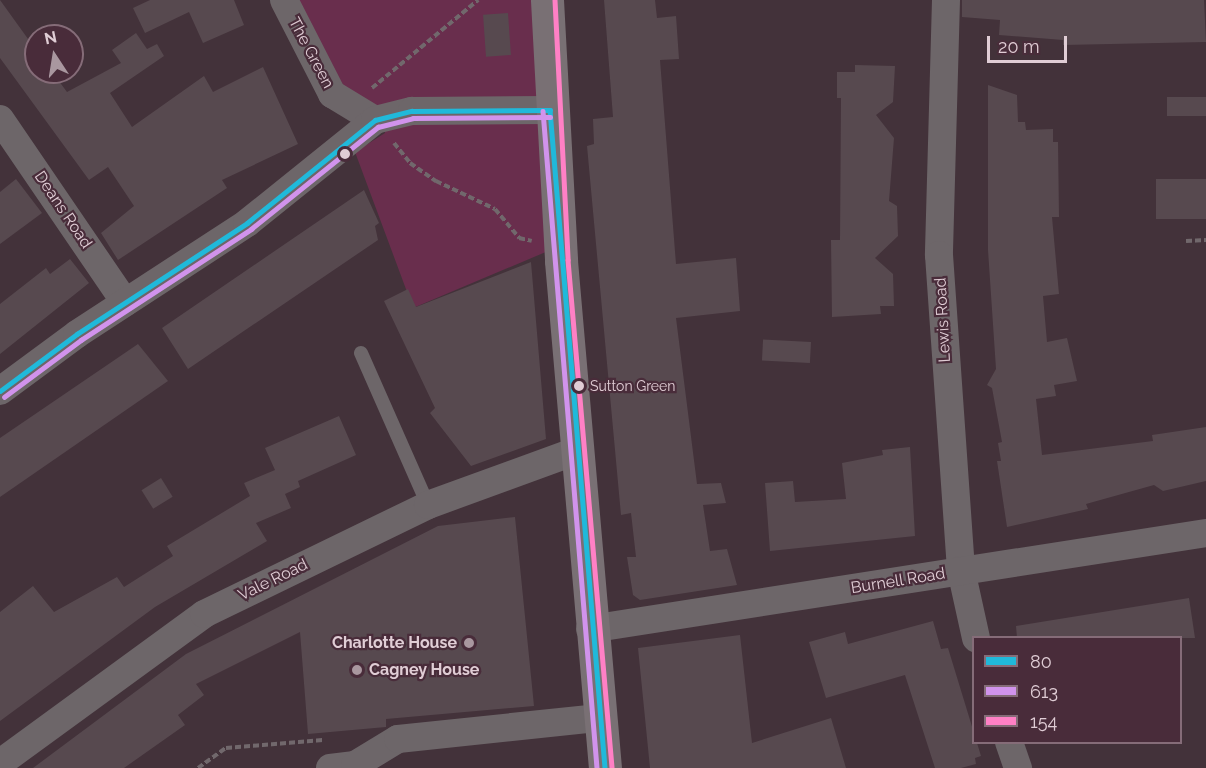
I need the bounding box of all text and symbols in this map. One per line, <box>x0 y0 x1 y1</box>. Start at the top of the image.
street label: The Green <box>284 14 338 92</box>
north arrow <box>24 24 84 84</box>
scale bar <box>990 24 1070 62</box>
text: N <box>43 27 59 48</box>
text: 20 m <box>998 36 1040 57</box>
unlabelled marker <box>339 148 351 160</box>
street label: Deans Road <box>30 168 96 252</box>
street label: Lewis Road <box>931 277 955 363</box>
place label: Sutton Green <box>590 378 675 394</box>
marker: Sutton Green <box>573 380 585 392</box>
street label: Vale Road <box>235 555 311 605</box>
street label: Burnell Road <box>849 564 947 598</box>
place label: Charlotte House <box>332 633 457 653</box>
marker: Charlotte House <box>462 636 476 650</box>
legend <box>972 636 1182 744</box>
text: 80 <box>1030 651 1052 672</box>
place label: Cagney House <box>369 660 480 680</box>
marker: Cagney House <box>350 663 364 677</box>
text: 613 <box>1030 681 1058 702</box>
text: 154 <box>1030 711 1057 732</box>

